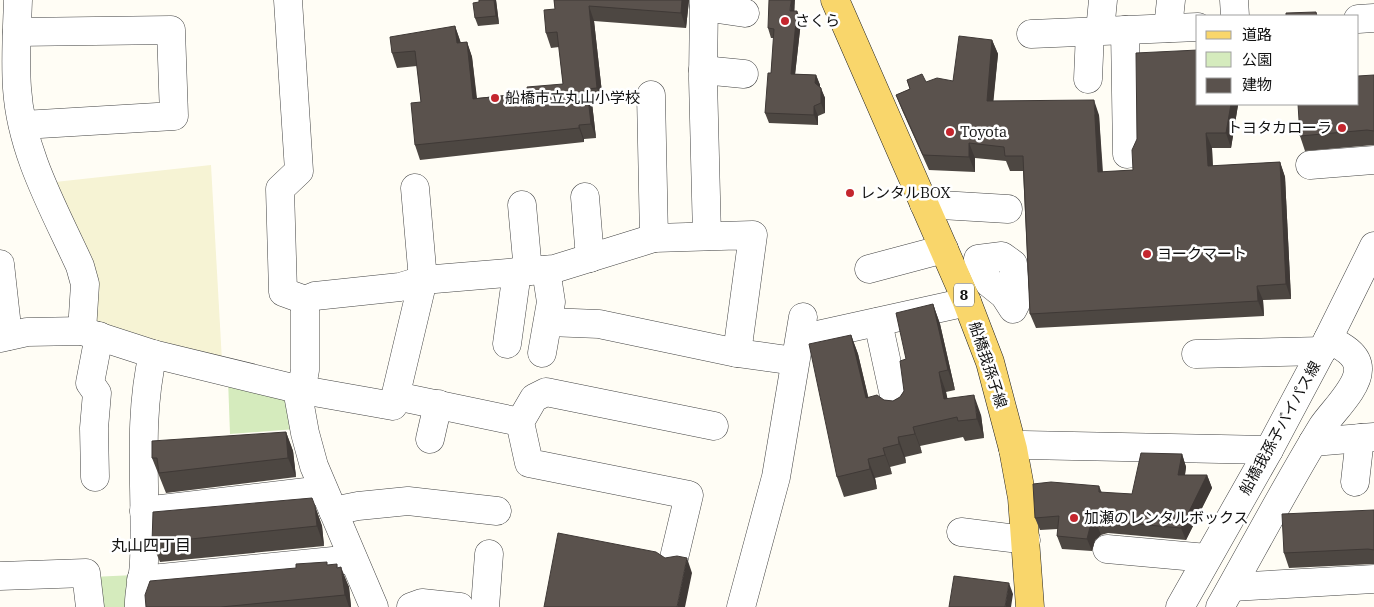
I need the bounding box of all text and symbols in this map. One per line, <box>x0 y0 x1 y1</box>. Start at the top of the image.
place label: さくら <box>795 11 840 30</box>
marker: さくら <box>779 15 791 27</box>
legend <box>1196 15 1359 105</box>
text: 道路 <box>1242 25 1272 44</box>
text: 公園 <box>1242 50 1272 69</box>
text: 建物 <box>1242 75 1272 94</box>
place label: 船橋市立丸山小学校 <box>505 88 640 107</box>
marker: 船橋市立丸山小学校 <box>489 92 501 104</box>
place label: トヨタカローラ <box>1227 118 1332 137</box>
place label: Toyota <box>960 122 1007 141</box>
marker: トヨタカローラ <box>1336 122 1348 134</box>
marker: Toyota <box>944 126 956 138</box>
place label: レンタルBOX <box>860 183 951 202</box>
marker: レンタルBOX <box>844 187 856 199</box>
place label: ヨークマート <box>1157 244 1247 263</box>
marker: ヨークマート <box>1141 248 1153 260</box>
road number: 8 <box>954 284 974 306</box>
street label: 船橋我孫子線 <box>966 319 1011 411</box>
street label: 船橋我孫子バイパス線 <box>1235 358 1324 498</box>
place label: 加瀬のレンタルボックス <box>1084 508 1249 527</box>
marker: 加瀬のレンタルボックス <box>1068 512 1080 524</box>
district label: 丸山四丁目 <box>111 535 191 555</box>

